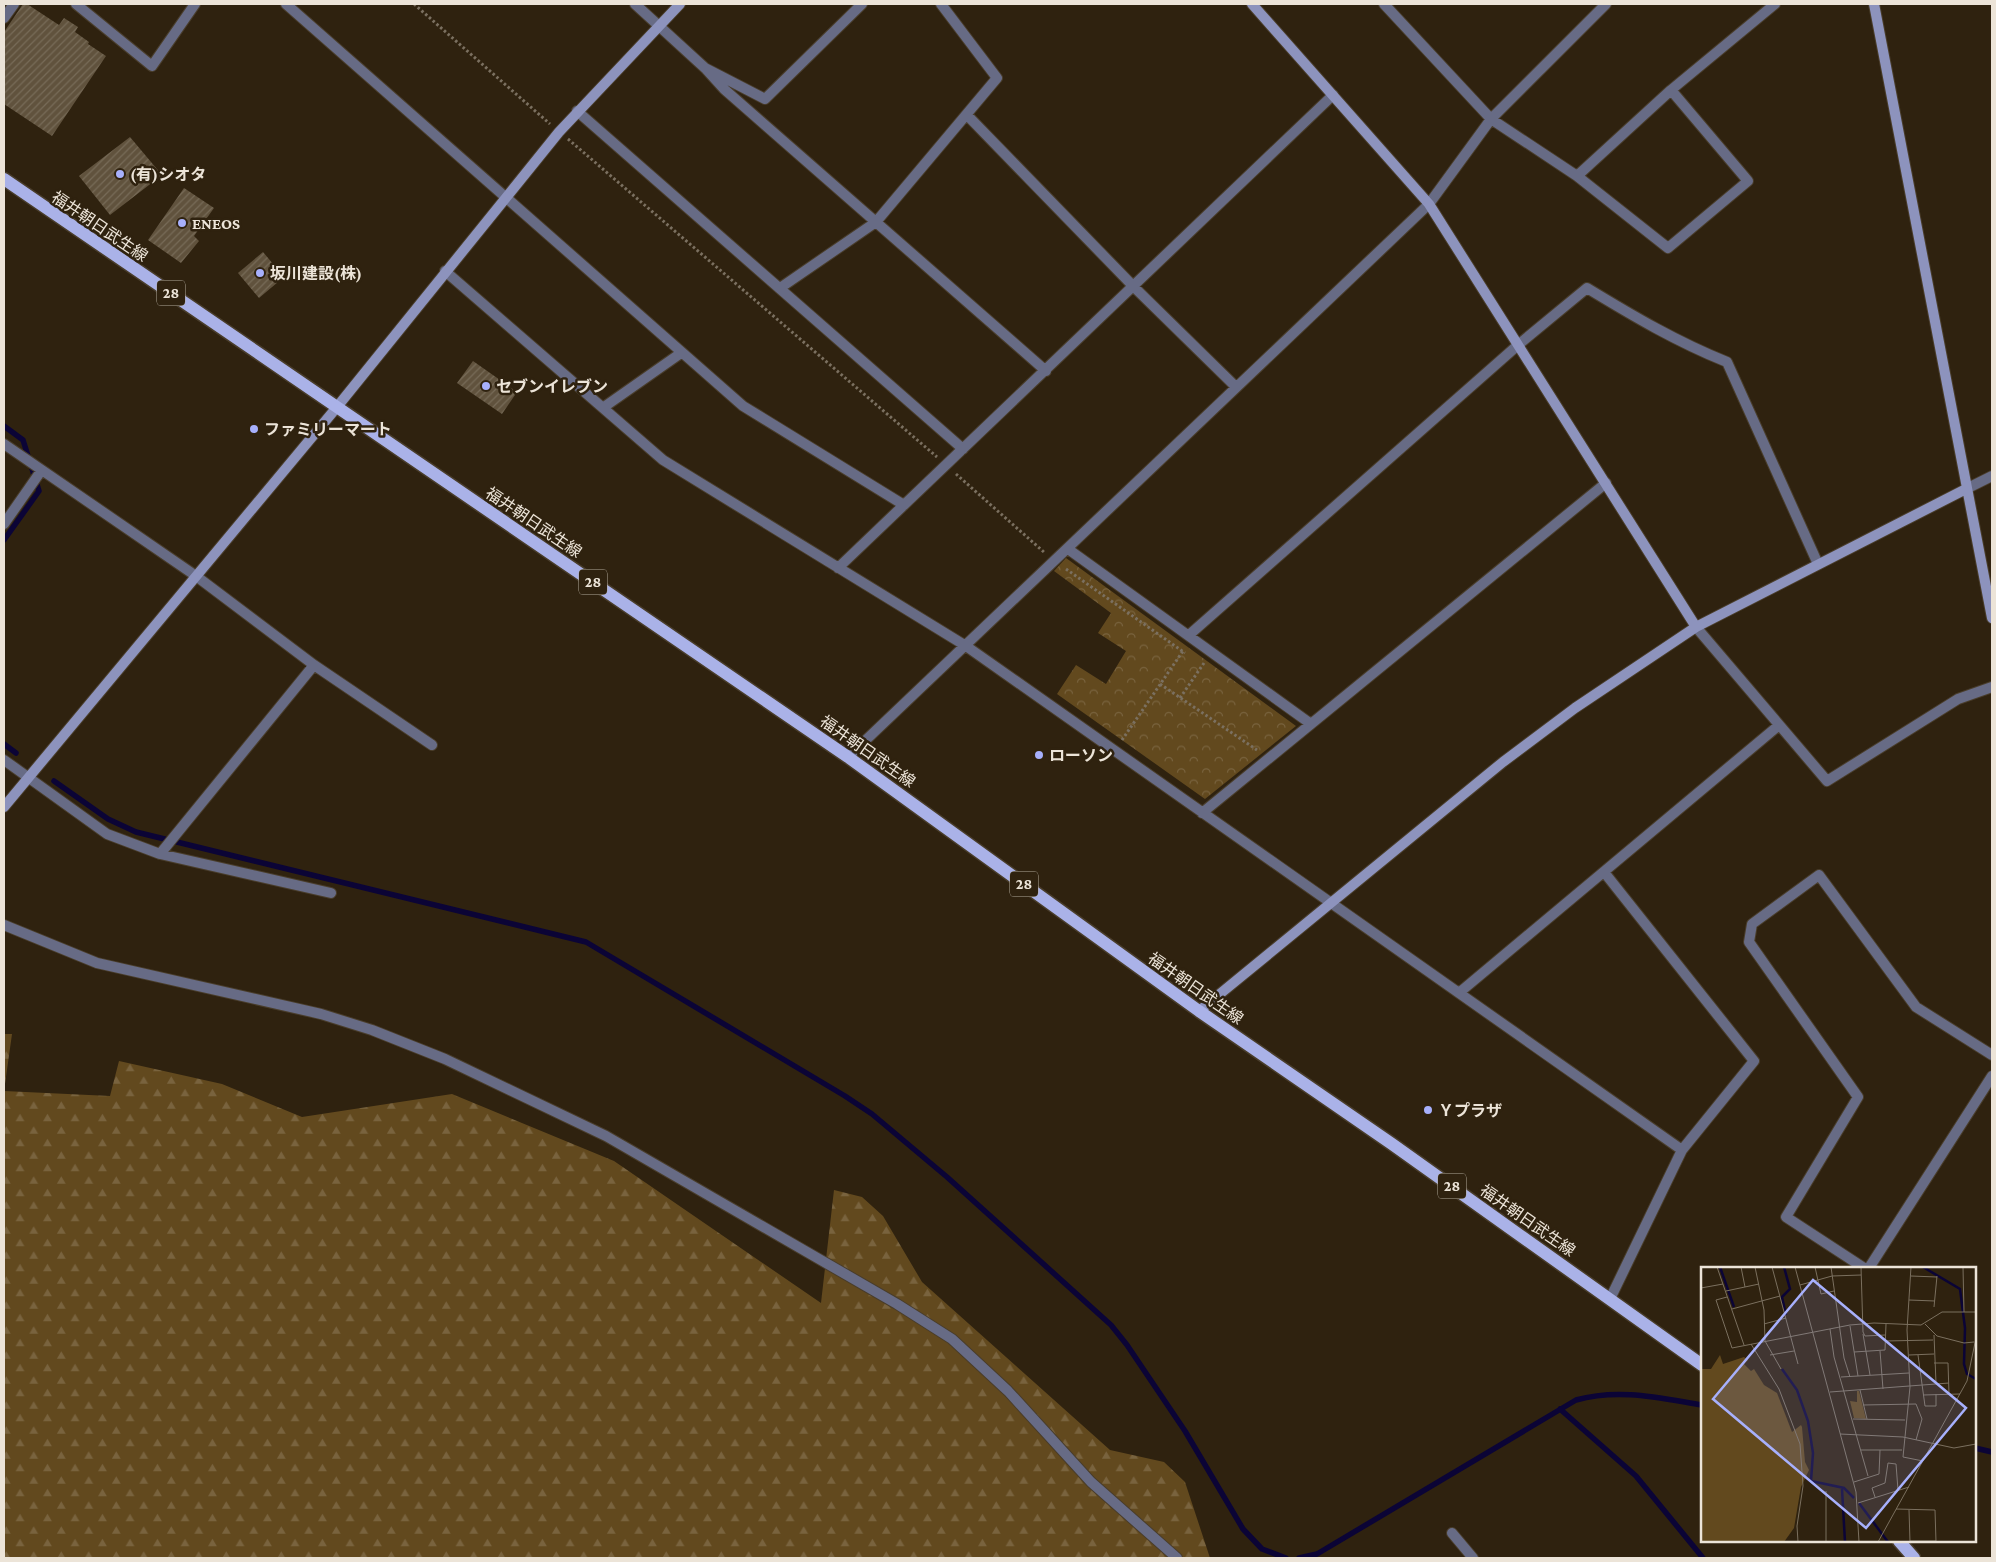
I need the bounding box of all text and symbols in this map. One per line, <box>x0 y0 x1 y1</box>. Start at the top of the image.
place label: (有)シオタ <box>130 166 206 184</box>
marker: (有)シオタ <box>114 168 126 180</box>
street label: 福井朝日武生線 <box>49 188 151 265</box>
place label: ENEOS <box>192 215 240 232</box>
marker: ENEOS <box>176 217 188 229</box>
place label: 坂川建設(株) <box>270 265 362 283</box>
marker: 坂川建設(株) <box>254 267 266 279</box>
road number: 28 <box>157 280 185 306</box>
place label: セブンイレブン <box>496 378 608 395</box>
marker: セブンイレブン <box>480 380 492 392</box>
place label: ファミリーマート <box>264 421 392 438</box>
marker: ファミリーマート <box>248 423 260 435</box>
street label: 福井朝日武生線 <box>483 484 585 561</box>
road number: 28 <box>579 570 607 594</box>
street label: 福井朝日武生線 <box>817 712 918 790</box>
place label: ローソン <box>1049 747 1113 764</box>
marker: ローソン <box>1033 749 1045 761</box>
road number: 28 <box>1010 872 1038 896</box>
street label: 福井朝日武生線 <box>1145 949 1246 1027</box>
place label: Ｙプラザ <box>1438 1102 1502 1119</box>
marker: Ｙプラザ <box>1422 1104 1434 1116</box>
road number: 28 <box>1438 1174 1466 1198</box>
street label: 福井朝日武生線 <box>1477 1181 1578 1259</box>
inset map <box>1701 1267 1976 1542</box>

